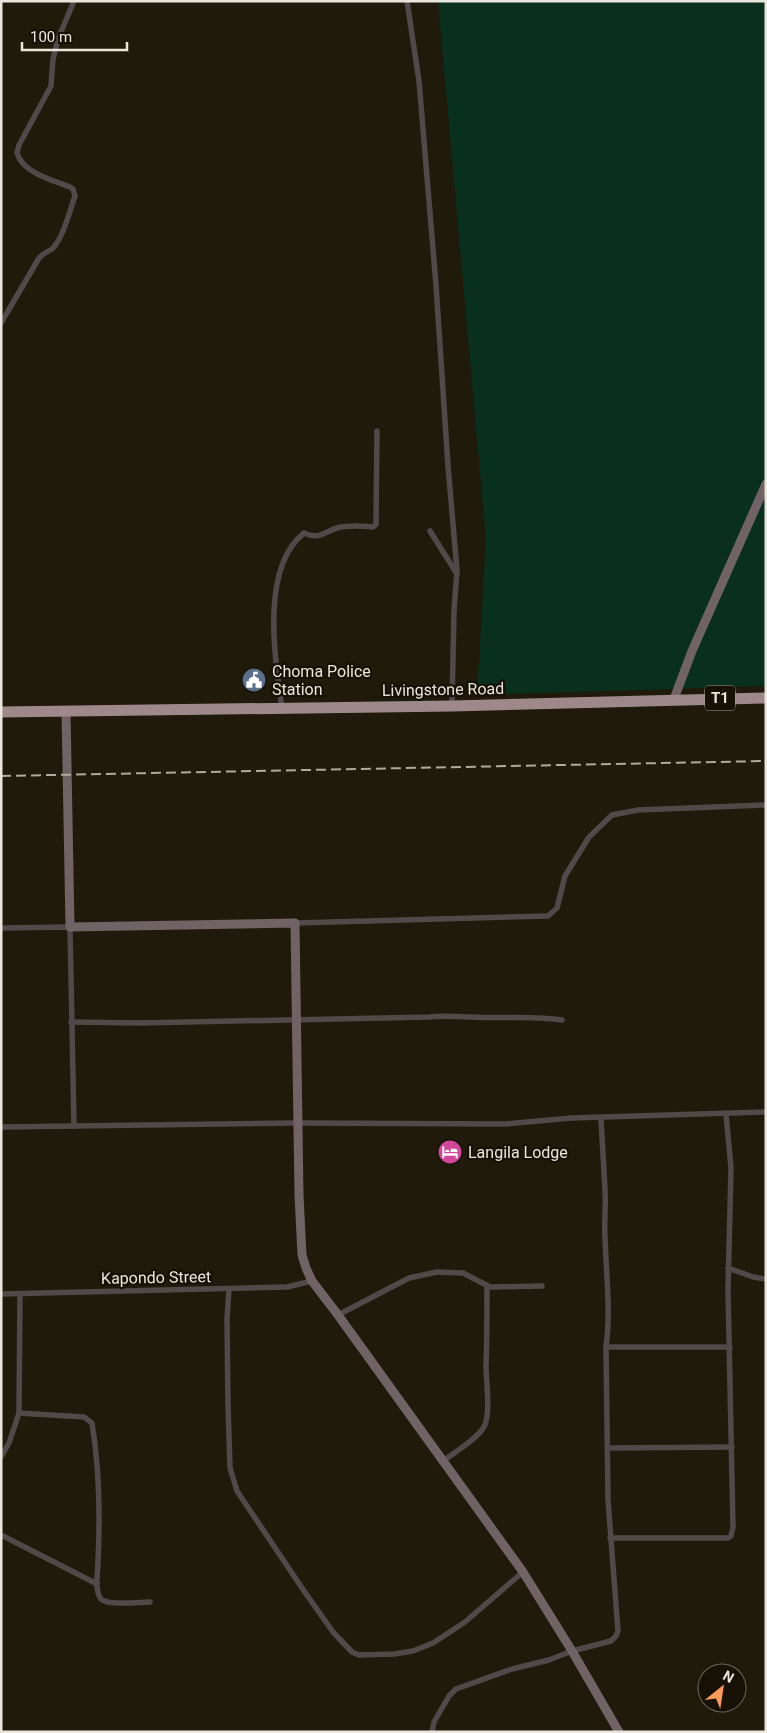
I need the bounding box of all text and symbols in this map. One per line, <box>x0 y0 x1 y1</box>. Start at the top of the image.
scale bar <box>22 20 128 52</box>
text: 100 m <box>30 28 72 46</box>
place label: Choma Police Station <box>272 662 371 699</box>
public building icon: Choma Police Station <box>241 667 267 693</box>
street label: Livingstone Road <box>382 679 504 700</box>
road number: T1 <box>705 686 735 710</box>
hotel icon: Langila Lodge <box>437 1139 463 1165</box>
place label: Langila Lodge <box>468 1143 568 1162</box>
street label: Kapondo Street <box>101 1267 211 1288</box>
north arrow <box>697 1663 747 1713</box>
text: N <box>720 1667 737 1686</box>

